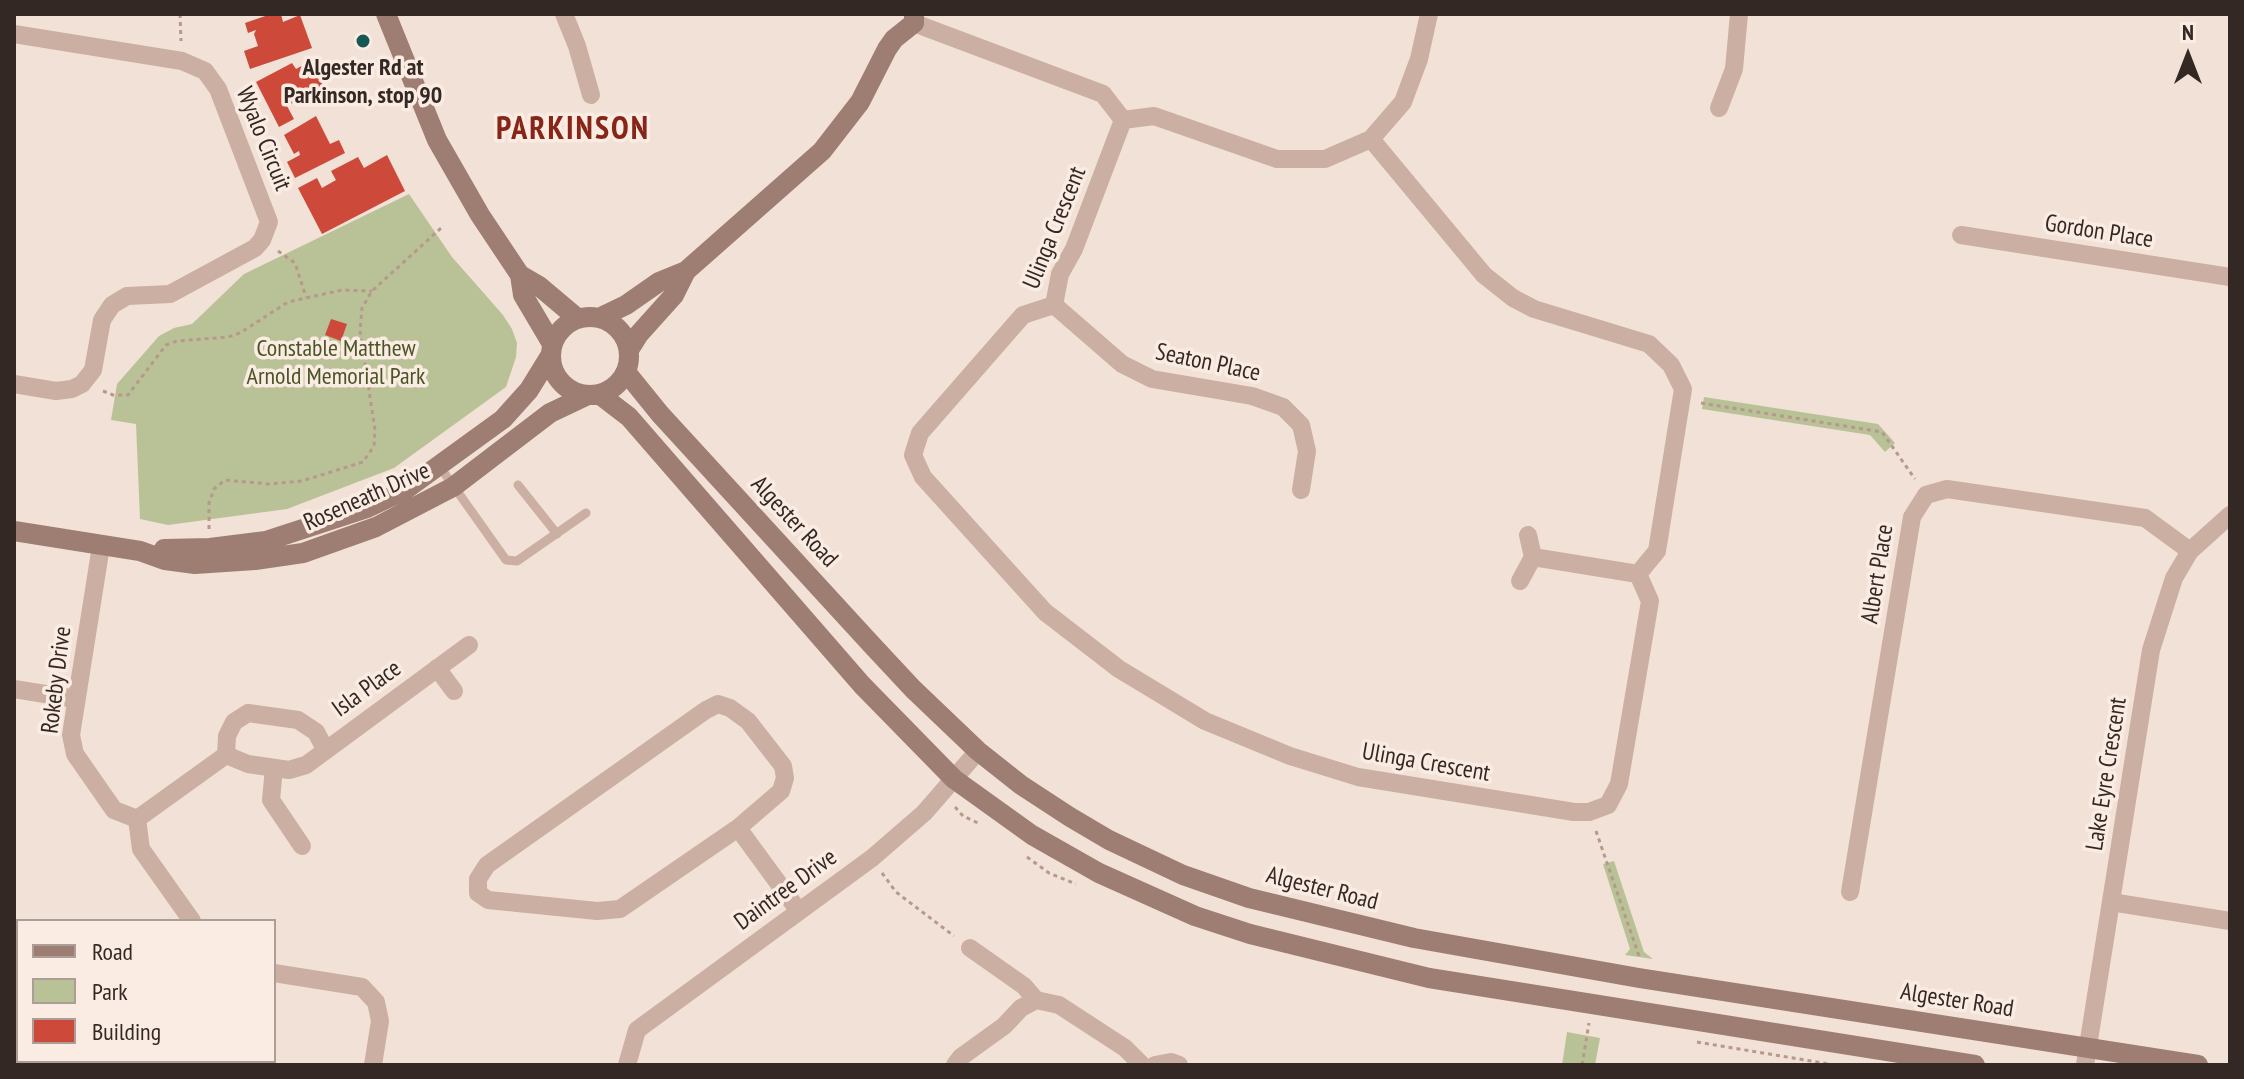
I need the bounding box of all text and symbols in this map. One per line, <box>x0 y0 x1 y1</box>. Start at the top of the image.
north arrow <box>2148 16 2228 96</box>
text: N <box>2182 18 2194 46</box>
marker: Algester Rd at Parkinson, stop 90 <box>354 32 372 50</box>
place label: Algester Rd at Parkinson, stop 90 <box>284 54 442 110</box>
street label: Wyalo Circuit <box>229 83 297 195</box>
district label: PARKINSON <box>496 111 650 149</box>
street label: Ulinga Crescent <box>1017 163 1093 293</box>
street label: Gordon Place <box>2043 209 2155 255</box>
park label: Constable Matthew Arnold Memorial Park <box>247 335 425 391</box>
street label: Seaton Place <box>1153 338 1263 388</box>
street label: Roseneath Drive <box>300 456 434 538</box>
street label: Algester Road <box>745 470 843 574</box>
street label: Albert Place <box>1856 522 1900 626</box>
street label: Rokeby Drive <box>36 625 78 735</box>
street label: Isla Place <box>327 654 407 724</box>
street label: Lake Eyre Crescent <box>2081 695 2133 853</box>
street label: Ulinga Crescent <box>1360 738 1492 788</box>
street label: Daintree Drive <box>729 843 843 937</box>
street label: Algester Road <box>1263 861 1381 917</box>
legend <box>16 919 276 1063</box>
text: Road <box>92 936 133 967</box>
text: Park <box>92 976 128 1007</box>
street label: Algester Road <box>1898 978 2016 1024</box>
text: Building <box>92 1016 161 1047</box>

